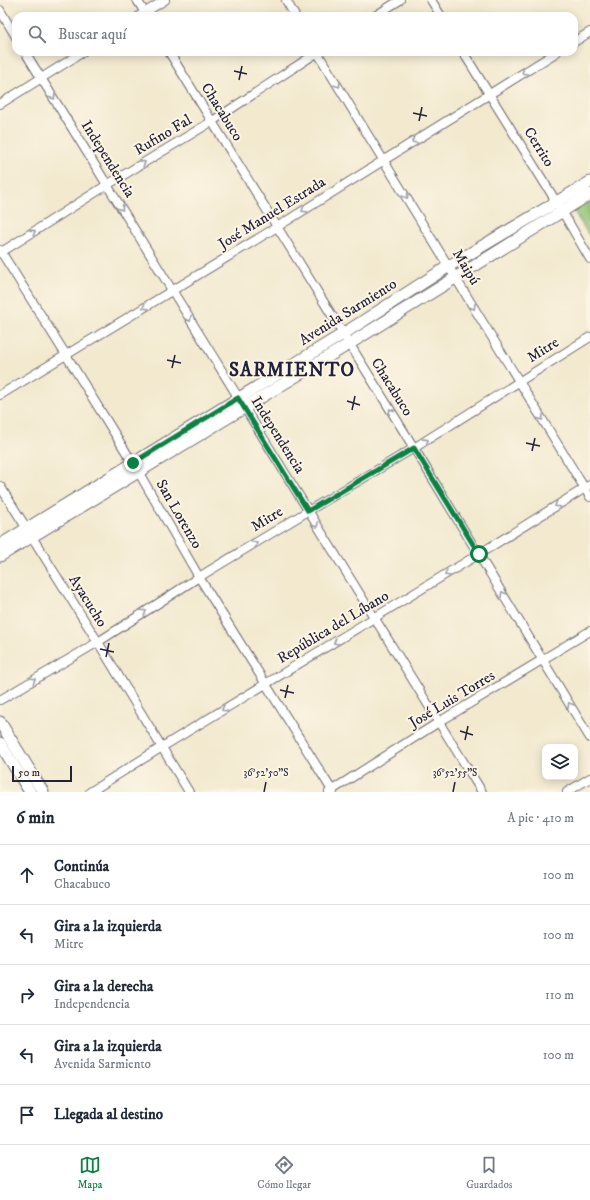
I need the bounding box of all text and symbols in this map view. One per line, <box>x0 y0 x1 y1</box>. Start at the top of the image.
search box <box>12 12 578 56</box>
icon: search <box>26 23 48 45</box>
text: Buscar aquí <box>58 25 126 44</box>
one-way arrow <box>521 68 528 75</box>
street label: Chacabuco <box>197 79 247 145</box>
one-way arrow <box>333 81 341 88</box>
one-way arrow <box>48 93 56 100</box>
street label: Rufino Fal <box>131 110 196 160</box>
street label: Independencia <box>77 117 140 202</box>
street label: Cerrito <box>519 124 559 170</box>
one-way arrow <box>411 136 418 144</box>
one-way arrow <box>139 160 146 167</box>
street label: José Manuel Estrada <box>213 172 330 255</box>
one-way arrow <box>402 192 409 199</box>
one-way arrow <box>116 204 124 211</box>
one-way arrow <box>301 205 308 212</box>
one-way arrow <box>29 229 36 236</box>
street label: Maipú <box>448 246 484 288</box>
street label: Avenida Sarmiento <box>296 274 400 350</box>
one-way arrow <box>142 302 149 310</box>
one-way arrow <box>469 303 476 310</box>
one-way arrow <box>185 315 192 322</box>
street label: Mitre <box>523 333 563 367</box>
street label: Chacabuco <box>367 354 417 420</box>
district label: SARMIENTO <box>229 359 355 382</box>
street label: Independencia <box>247 393 310 478</box>
one-way arrow <box>388 408 395 415</box>
one-way arrow <box>536 414 544 421</box>
one-way arrow <box>422 438 429 445</box>
route end <box>124 454 142 472</box>
street label: San Lorenzo <box>152 476 206 552</box>
one-way arrow <box>554 501 561 508</box>
street label: Mitre <box>247 502 287 536</box>
one-way arrow <box>312 521 319 528</box>
one-way arrow <box>251 541 258 548</box>
route start <box>470 545 488 563</box>
one-way arrow <box>444 569 451 577</box>
street label: Ayacucho <box>65 571 111 631</box>
street label: República del Líbano <box>274 586 392 668</box>
one-way arrow <box>500 591 507 598</box>
one-way arrow <box>140 610 147 617</box>
one-way arrow <box>333 637 340 644</box>
street label: José Luis Torres <box>404 666 498 733</box>
one-way arrow <box>29 678 37 685</box>
one-way arrow <box>567 702 575 709</box>
one-way arrow <box>221 705 228 712</box>
map controls <box>542 744 578 780</box>
button: layers <box>542 744 578 780</box>
scale bar <box>12 764 72 783</box>
text: 50 m <box>18 766 40 780</box>
text: 36°52'50"S <box>243 767 289 779</box>
text: 36°52'55"S <box>433 767 477 779</box>
text: 6 min <box>16 807 55 829</box>
text: A pie · 410 m <box>507 810 574 826</box>
text: Continúa <box>54 857 109 876</box>
icon: ahead <box>16 864 38 886</box>
text: 100 m <box>543 867 574 883</box>
text: Chacabuco <box>54 876 110 892</box>
text: Gira a la izquierda <box>54 917 162 936</box>
icon: left <box>16 924 38 946</box>
text: 100 m <box>543 927 574 943</box>
text: Mitre <box>54 936 84 952</box>
text: Gira a la derecha <box>54 977 153 996</box>
icon: right <box>16 984 38 1006</box>
text: 110 m <box>545 987 574 1003</box>
text: Independencia <box>54 996 130 1012</box>
text: Gira a la izquierda <box>54 1037 162 1056</box>
icon: left <box>16 1044 38 1066</box>
text: 100 m <box>543 1047 574 1063</box>
text: Avenida Sarmiento <box>54 1056 151 1072</box>
icon: arrive <box>16 1104 38 1126</box>
text: Llegada al destino <box>54 1105 163 1124</box>
tab: Mapa <box>77 1154 102 1192</box>
tab: Cómo llegar <box>257 1154 311 1192</box>
tab: Guardados <box>466 1154 513 1192</box>

